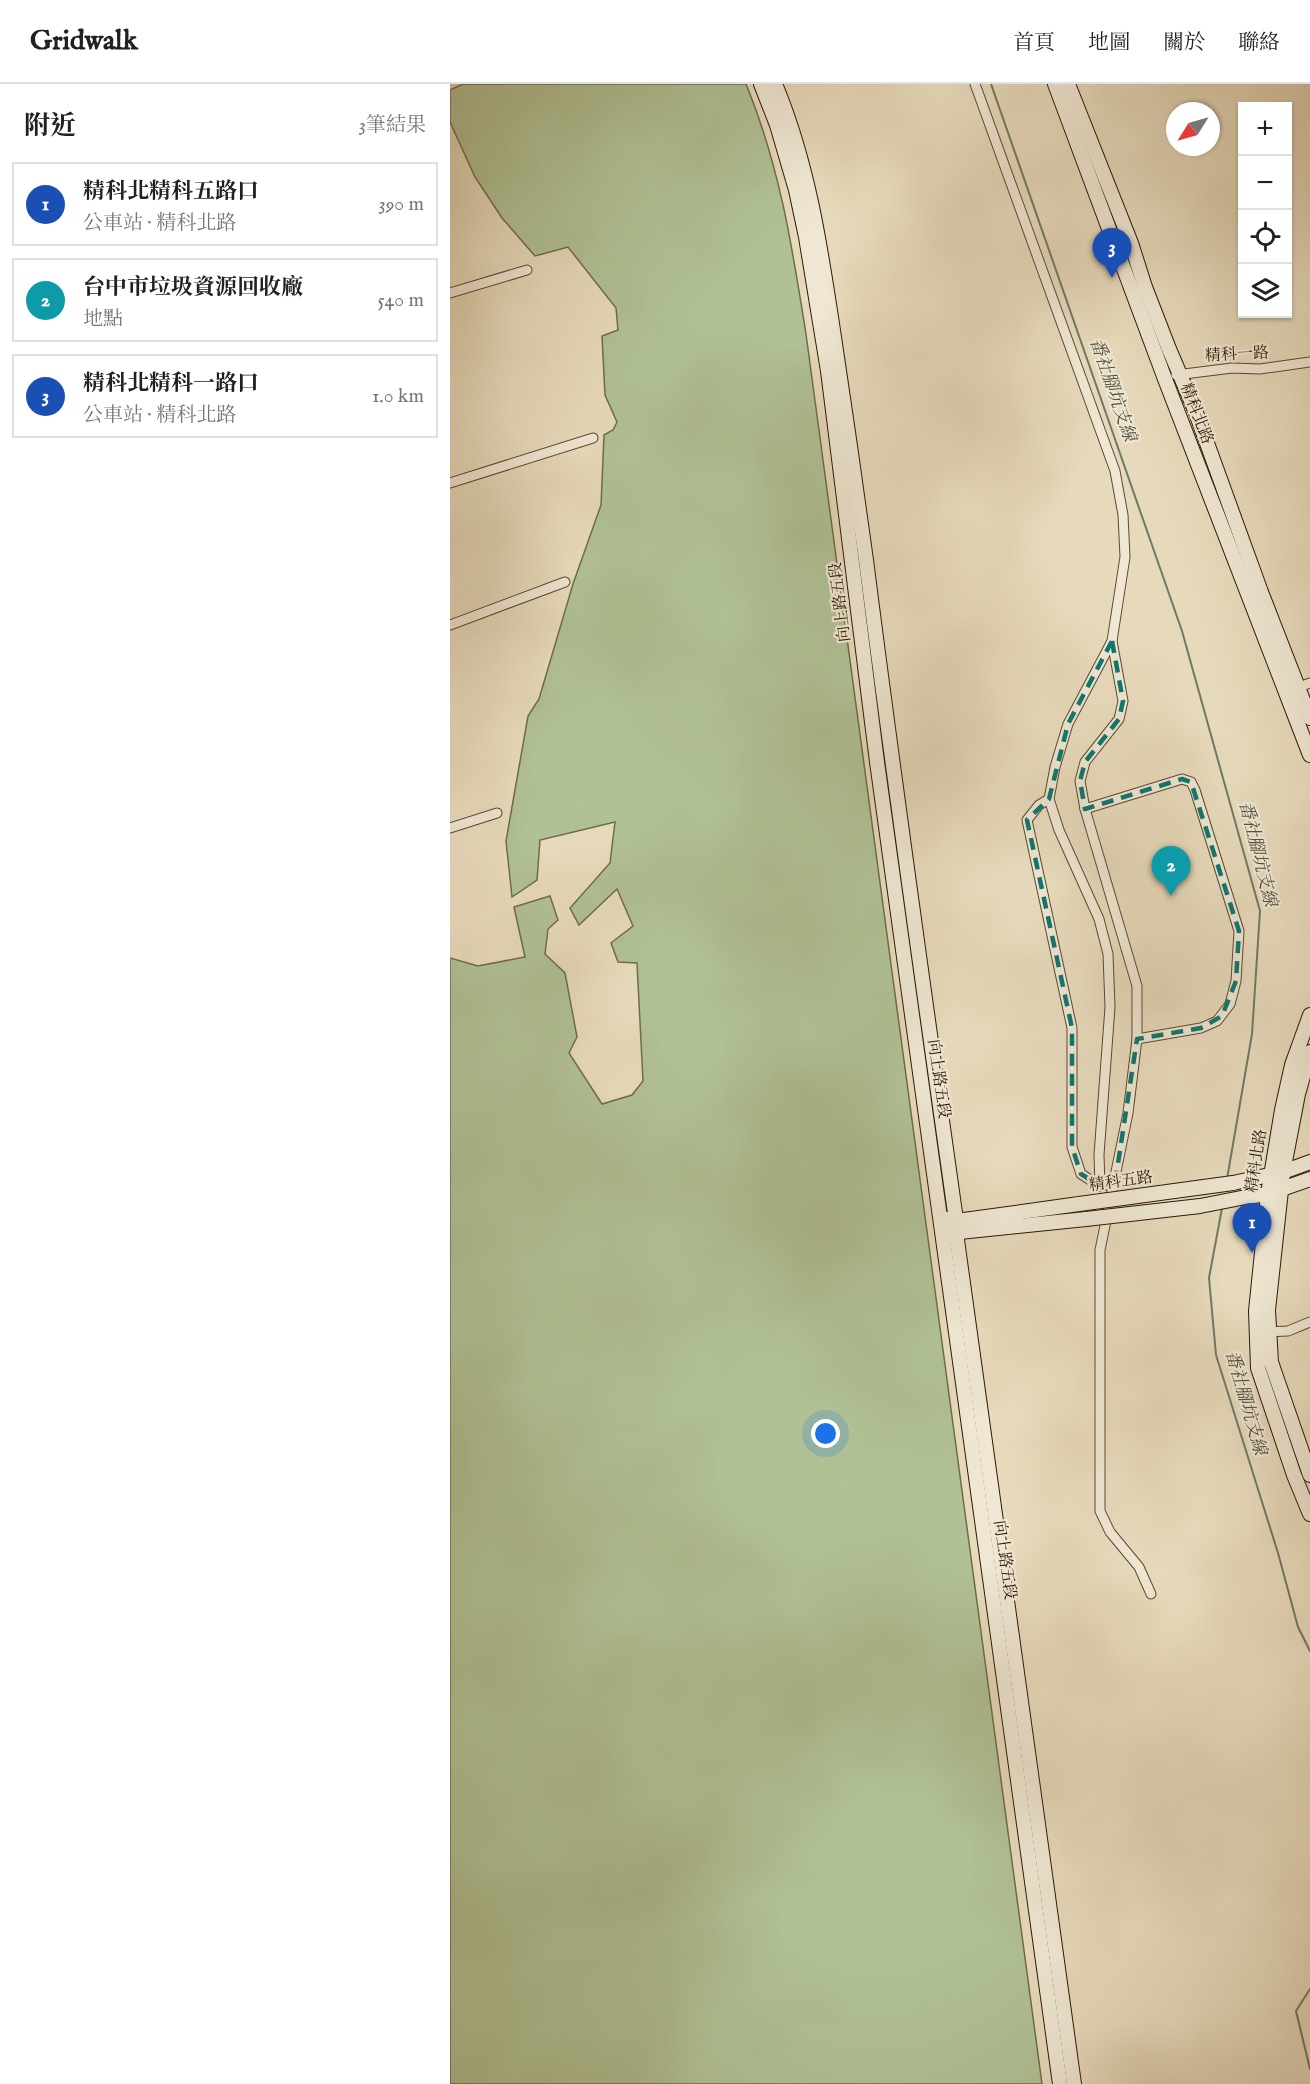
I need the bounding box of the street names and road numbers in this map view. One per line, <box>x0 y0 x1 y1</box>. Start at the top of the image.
street label: 精科一路 <box>1205 343 1269 367</box>
street label: 精科北路 <box>1175 381 1217 447</box>
street label: 向上路五段 <box>826 561 856 643</box>
street label: 向上路五段 <box>923 1038 953 1120</box>
street label: 精科北路 <box>1242 1128 1272 1194</box>
street label: 精科五路 <box>1088 1168 1154 1196</box>
street label: 向上路五段 <box>989 1519 1019 1601</box>

